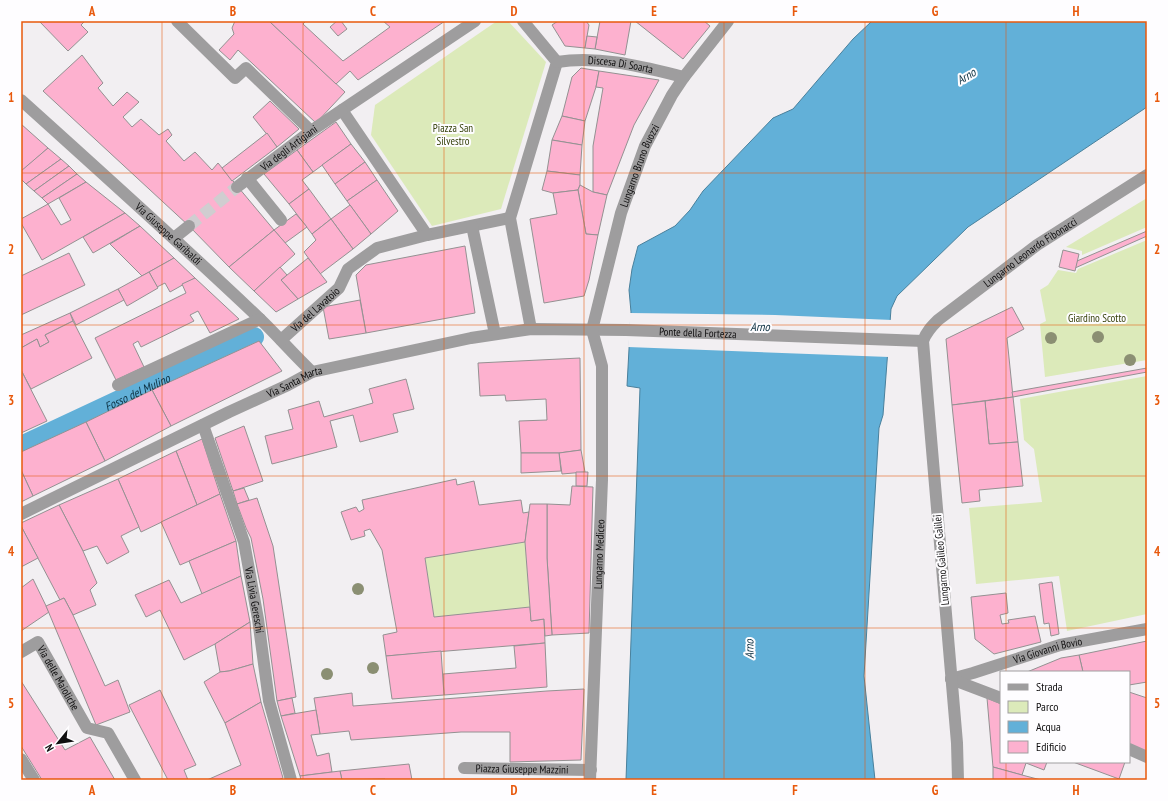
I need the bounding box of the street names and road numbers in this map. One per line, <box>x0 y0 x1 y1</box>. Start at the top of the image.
street label: Discesa Di Soarta <box>588 53 655 76</box>
street label: Via degli Artigiani <box>257 122 320 174</box>
street label: Lungarno Bruno Buozzi <box>617 122 662 209</box>
street label: Via Giuseppe Garibaldi <box>131 199 205 268</box>
street label: Lungarno Leonardo Fibonacci <box>981 214 1080 290</box>
street label: Via del Lavatoio <box>287 284 343 335</box>
street label: Ponte della Fortezza <box>659 324 737 341</box>
street label: Via Santa Marta <box>264 363 323 401</box>
street label: Lungarno Galileo Galilei <box>930 514 952 606</box>
street label: Lungarno Mediceo <box>591 519 607 589</box>
street label: Via Livia Gereschi <box>241 565 267 634</box>
street label: Via Giovanni Bovio <box>1011 634 1083 667</box>
street label: Via delle Maioliche <box>34 642 83 713</box>
street label: Piazza Giuseppe Mazzini <box>475 761 568 777</box>

